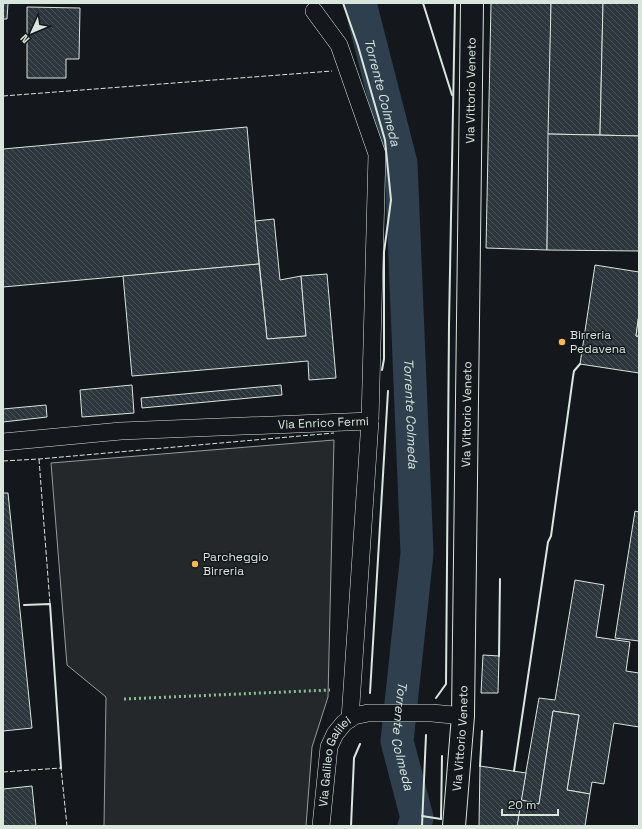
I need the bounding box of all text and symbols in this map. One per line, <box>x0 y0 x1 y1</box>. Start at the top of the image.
north arrow <box>12 12 52 52</box>
text: N <box>17 31 32 46</box>
water label: Torrente Colmeda <box>360 37 404 148</box>
street label: Via Vittorio Veneto <box>462 37 480 144</box>
place label: Birreria Pedavena <box>570 327 626 357</box>
marker: Birreria Pedavena <box>557 337 567 347</box>
water label: Torrente Colmeda <box>400 358 422 470</box>
street label: Via Vittorio Veneto <box>458 361 475 468</box>
street label: Via Enrico Fermi <box>278 413 369 433</box>
place label: Parcheggio Birreria <box>203 549 269 579</box>
marker: Parcheggio Birreria <box>190 559 200 569</box>
water label: Torrente Colmeda <box>387 681 418 793</box>
street label: Via Vittorio Veneto <box>449 685 471 792</box>
street label: Via Galileo Galilei <box>315 713 354 808</box>
scale bar <box>502 791 558 817</box>
text: 20 m <box>508 797 536 813</box>

